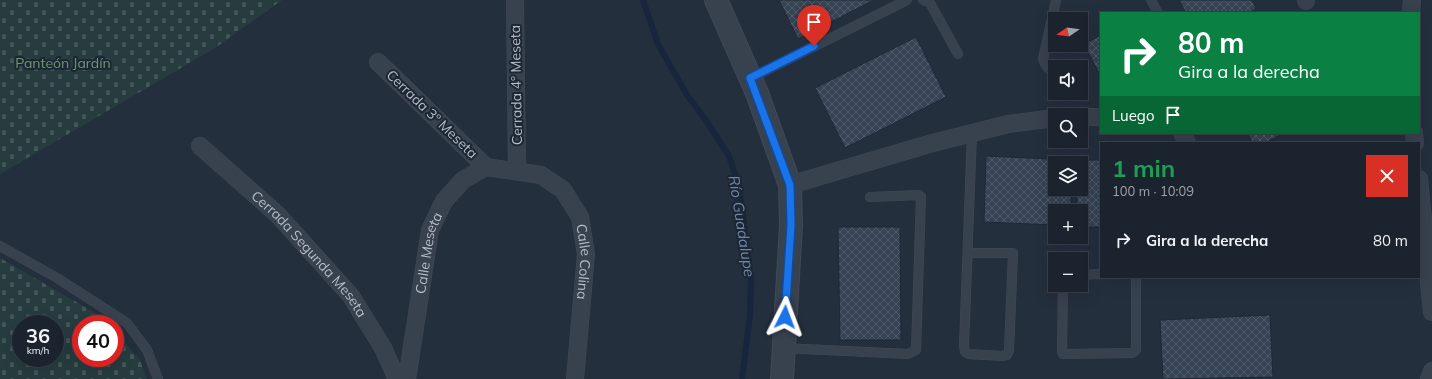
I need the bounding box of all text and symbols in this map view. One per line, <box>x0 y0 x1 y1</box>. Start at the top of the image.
pin <box>797 5 831 46</box>
icon: arrive <box>803 11 825 33</box>
north arrow <box>1048 12 1088 52</box>
map controls <box>1048 12 1088 292</box>
street label: Cerrada 4º Meseta <box>506 25 526 145</box>
text: 80 m <box>1178 25 1244 60</box>
icon: right <box>1112 28 1164 80</box>
park label: Panteón Jardín <box>15 54 111 72</box>
button: sound <box>1048 60 1088 100</box>
text: Gira a la derecha <box>1178 60 1320 83</box>
street label: Cerrada 3º Meseta <box>383 66 481 162</box>
icon: arrive <box>1162 104 1184 126</box>
text: Luego <box>1112 106 1154 125</box>
button: search <box>1048 108 1088 148</box>
text: 1 min <box>1112 153 1175 183</box>
button: close <box>1366 155 1408 197</box>
button: layers <box>1048 156 1088 196</box>
water label: Río Guadalupe <box>725 174 759 278</box>
text: 100 m · 10:09 <box>1112 183 1194 199</box>
street label: Cerrada Segunda Meseta <box>248 187 371 320</box>
button: + <box>1048 204 1088 244</box>
street label: Calle Meseta <box>411 209 446 295</box>
street label: Calle Colina <box>572 223 595 300</box>
icon: right <box>1112 229 1134 251</box>
text: Gira a la derecha <box>1146 231 1268 250</box>
text: 80 m <box>1373 231 1408 250</box>
button: − <box>1048 252 1088 292</box>
position arrow <box>764 296 806 338</box>
speed limit sign: 40 <box>72 315 124 367</box>
text: 36 <box>26 323 50 348</box>
text: km/h <box>27 344 49 357</box>

